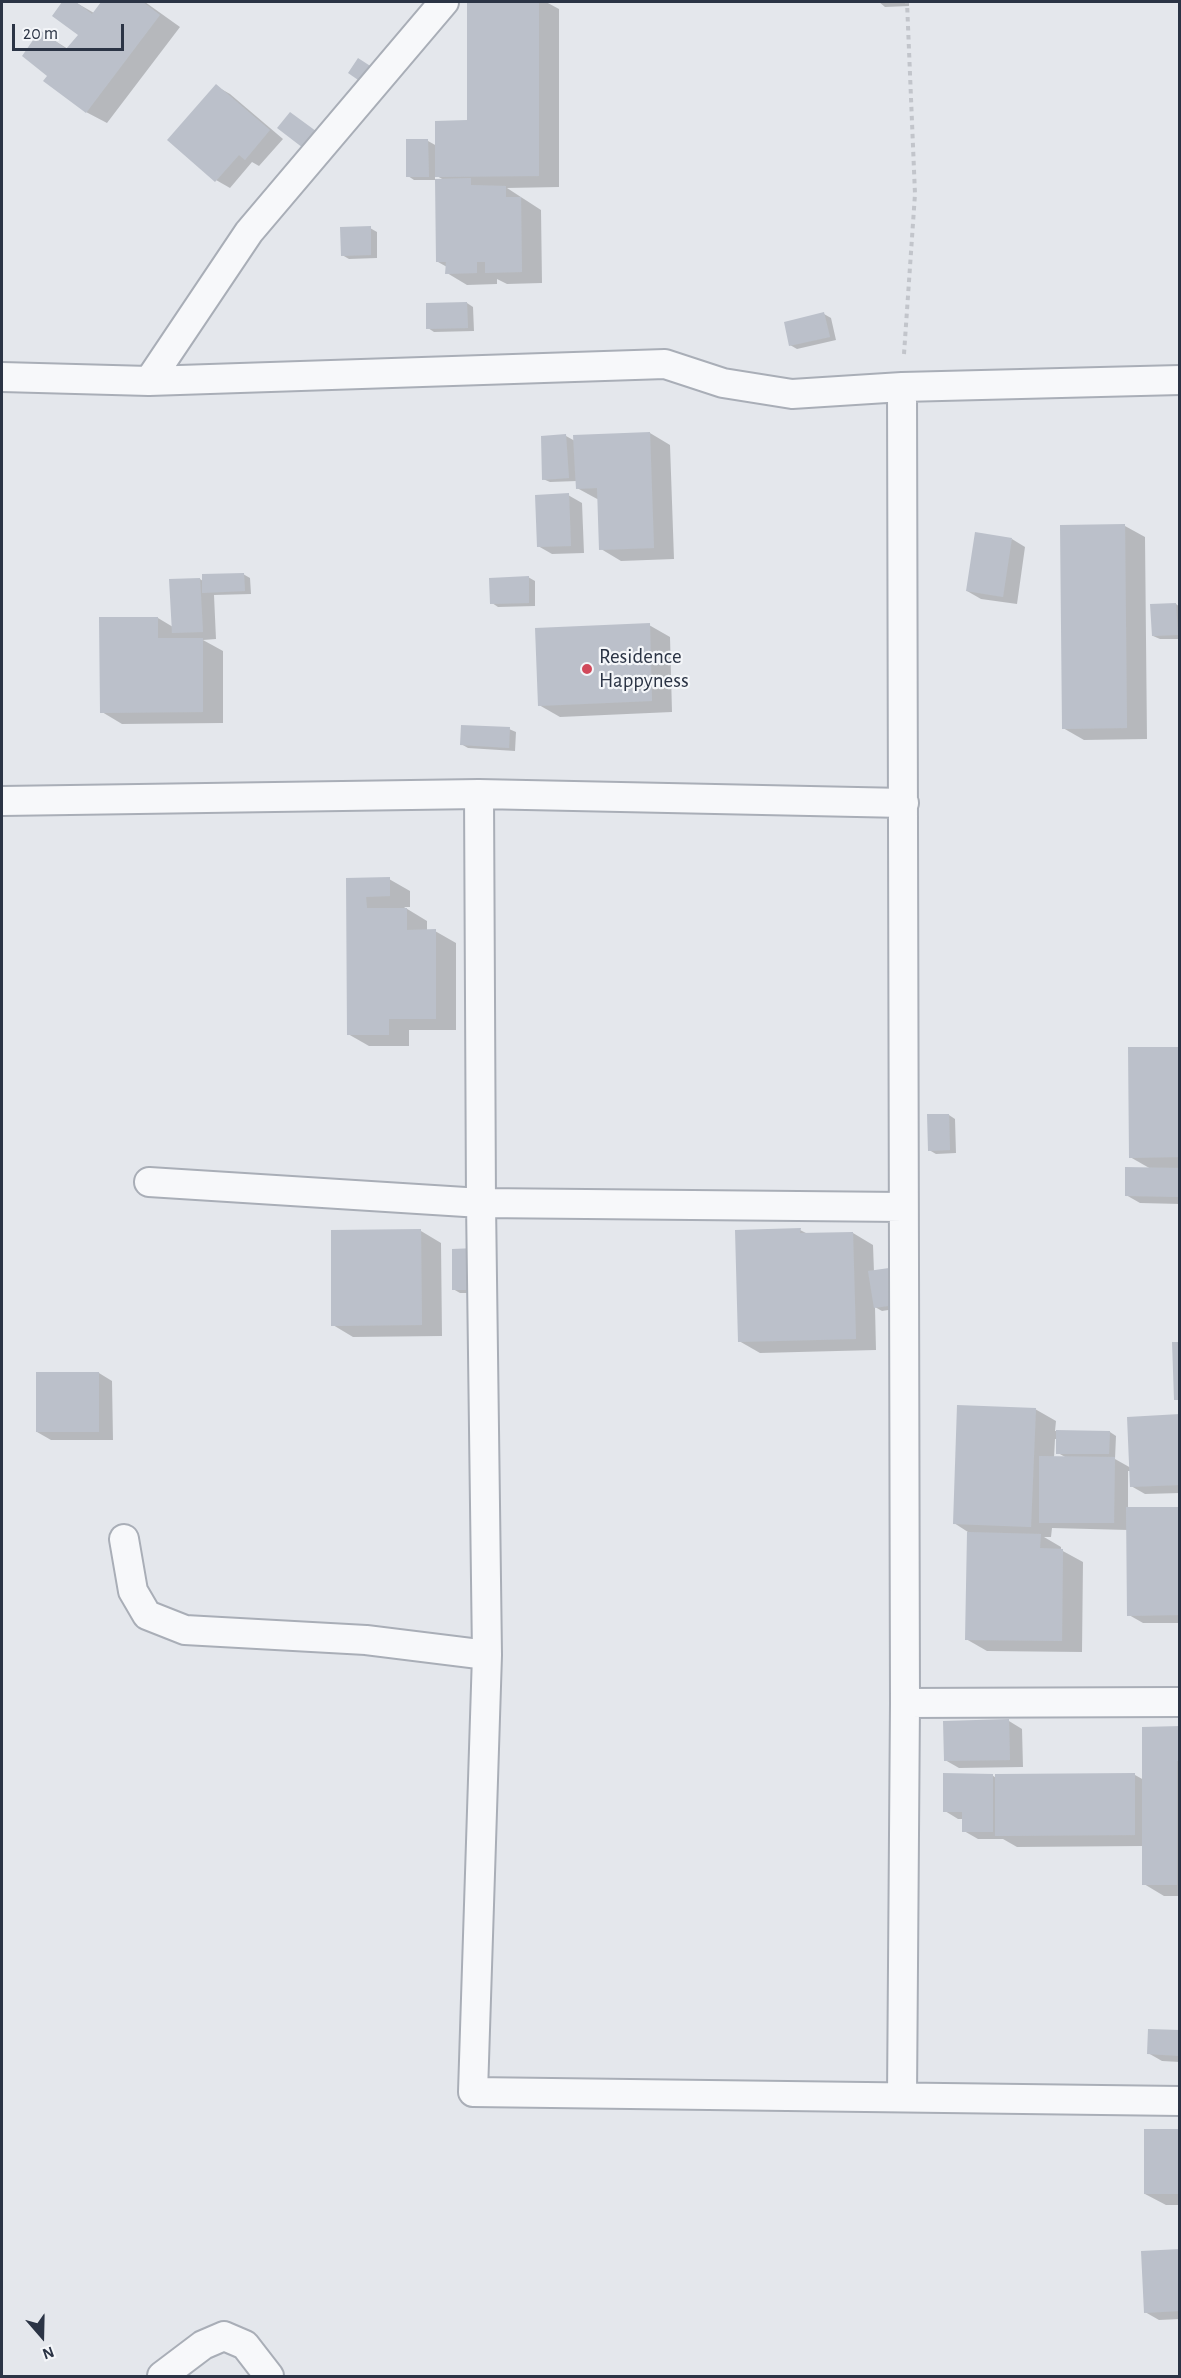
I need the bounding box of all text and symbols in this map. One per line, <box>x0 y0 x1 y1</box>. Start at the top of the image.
scale bar <box>15 12 128 50</box>
text: 20 m <box>23 25 58 43</box>
place label: Residence Happyness <box>599 644 689 694</box>
marker: Residence Happyness <box>580 662 594 676</box>
north arrow <box>12 2306 72 2366</box>
text: N <box>40 2343 56 2362</box>

